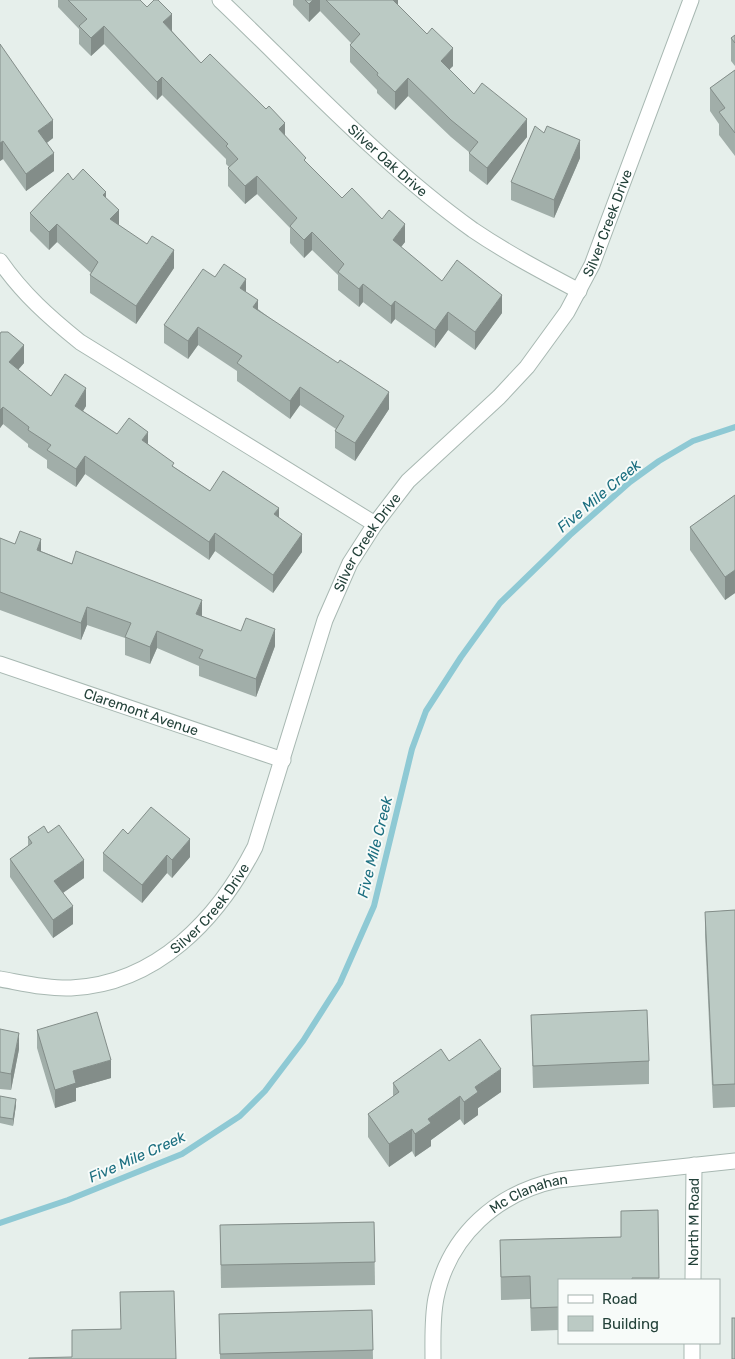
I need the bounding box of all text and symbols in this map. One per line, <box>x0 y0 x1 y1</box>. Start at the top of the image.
street label: Silver Oak Drive <box>344 120 431 200</box>
street label: Silver Creek Drive <box>579 167 636 280</box>
water label: Five Mile Creek <box>553 456 645 536</box>
street label: Silver Creek Drive <box>330 489 404 594</box>
street label: Claremont Avenue <box>82 685 201 739</box>
water label: Five Mile Creek <box>354 794 396 900</box>
street label: Silver Creek Drive <box>167 860 253 957</box>
water label: Five Mile Creek <box>86 1128 188 1186</box>
street label: Mc Clanahan <box>486 1171 569 1217</box>
street label: North M Road <box>685 1178 702 1266</box>
legend <box>558 1279 720 1344</box>
text: Road <box>602 1290 638 1308</box>
text: Building <box>602 1315 659 1333</box>

